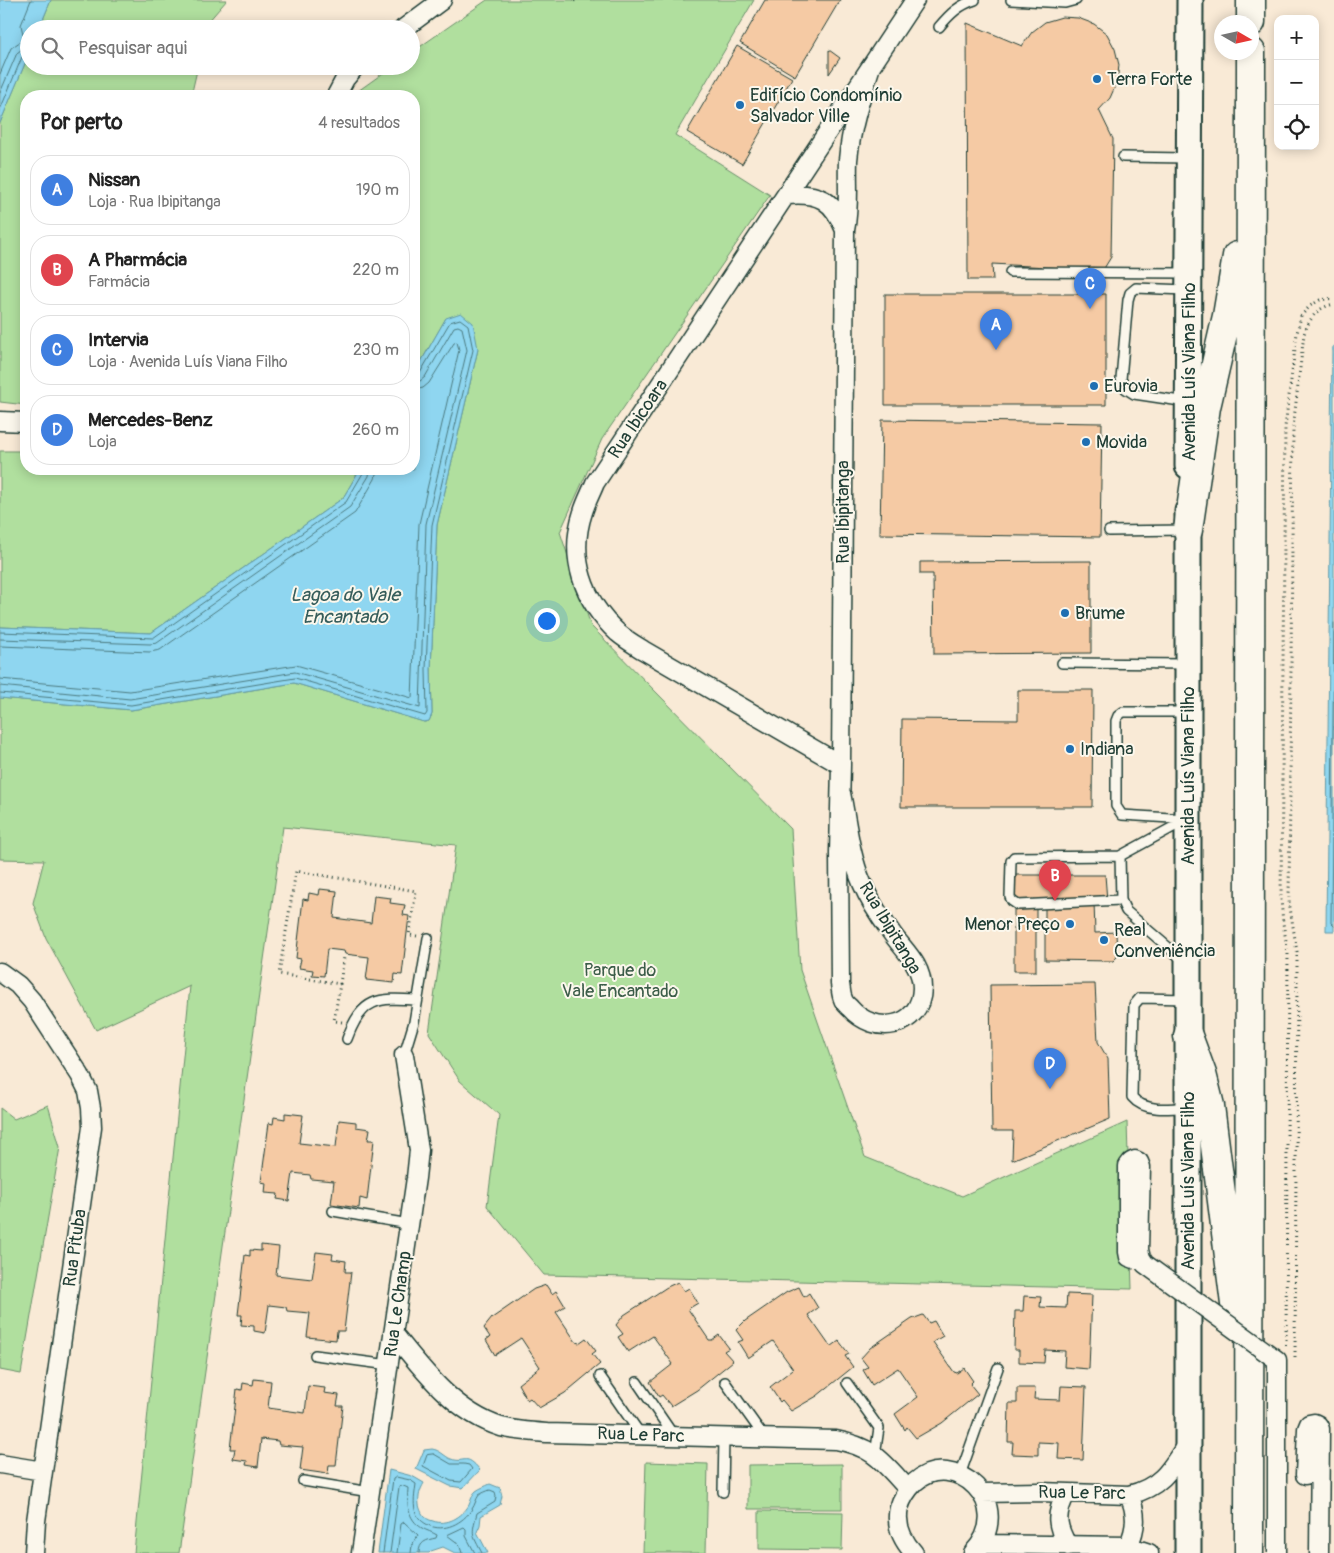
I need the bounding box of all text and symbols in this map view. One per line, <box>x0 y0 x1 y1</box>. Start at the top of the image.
north arrow <box>1214 15 1259 60</box>
map controls <box>1274 15 1319 150</box>
button: + <box>1274 15 1319 60</box>
search box <box>20 20 420 75</box>
icon: search <box>38 34 66 62</box>
text: Pesquisar aqui <box>78 36 187 60</box>
button: − <box>1274 60 1319 105</box>
place label: Terra Forte <box>1107 68 1192 91</box>
marker: Terra Forte <box>1091 73 1103 85</box>
place label: Edifício Condomínio Salvador Ville <box>750 84 902 128</box>
marker: Edifício Condomínio Salvador Ville <box>734 99 746 111</box>
button: locate <box>1274 105 1319 150</box>
text: Por perto <box>40 109 122 136</box>
text: 4 resultados <box>318 113 400 133</box>
text: Nissan <box>88 168 140 192</box>
text: A <box>52 180 62 200</box>
text: 190 m <box>356 180 399 200</box>
text: Loja · Rua Ibipitanga <box>88 192 221 212</box>
text: A Pharmácia <box>88 248 187 272</box>
text: B <box>52 260 62 280</box>
text: 220 m <box>353 260 399 280</box>
pin: C <box>1074 268 1106 309</box>
text: Farmácia <box>88 272 150 292</box>
street label: Avenida Luís Viana Filho <box>1178 282 1201 461</box>
pin: A <box>980 309 1012 350</box>
text: Intervia <box>88 328 149 352</box>
text: C <box>52 340 62 360</box>
text: 230 m <box>353 340 399 360</box>
text: Loja · Avenida Luís Viana Filho <box>88 352 288 372</box>
street label: Rua Ibicoara <box>603 375 673 463</box>
place label: Eurovia <box>1104 375 1158 398</box>
marker: Eurovia <box>1088 380 1100 392</box>
text: Mercedes-Benz <box>88 408 213 432</box>
text: D <box>52 420 62 440</box>
text: 260 m <box>352 420 399 440</box>
place label: Movida <box>1096 431 1147 454</box>
text: Loja <box>88 432 117 452</box>
marker: Movida <box>1080 436 1092 448</box>
street label: Rua Ibipitanga <box>832 460 855 564</box>
water label: Lagoa do Vale Encantado <box>290 583 401 629</box>
place label: Brume <box>1075 602 1125 625</box>
marker: Brume <box>1059 607 1071 619</box>
your location <box>534 608 560 634</box>
street label: Avenida Luís Viana Filho <box>1177 686 1200 865</box>
place label: Indiana <box>1080 738 1134 761</box>
marker: Indiana <box>1064 743 1076 755</box>
pin: B <box>1039 860 1071 901</box>
street label: Rua Ibipitanga <box>854 878 926 978</box>
place label: Menor Preço <box>964 913 1060 936</box>
marker: Menor Preço <box>1064 918 1076 930</box>
place label: Real Conveniência <box>1114 919 1215 963</box>
marker: Real Conveniência <box>1098 934 1110 946</box>
park label: Parque do Vale Encantado <box>562 959 679 1003</box>
pin: D <box>1034 1048 1066 1089</box>
street label: Avenida Luís Viana Filho <box>1177 1091 1200 1270</box>
street label: Rua Pituba <box>58 1208 92 1288</box>
street label: Rua Le Champ <box>379 1249 417 1359</box>
street label: Rua Le Parc <box>597 1422 685 1448</box>
street label: Rua Le Parc <box>1038 1481 1126 1505</box>

